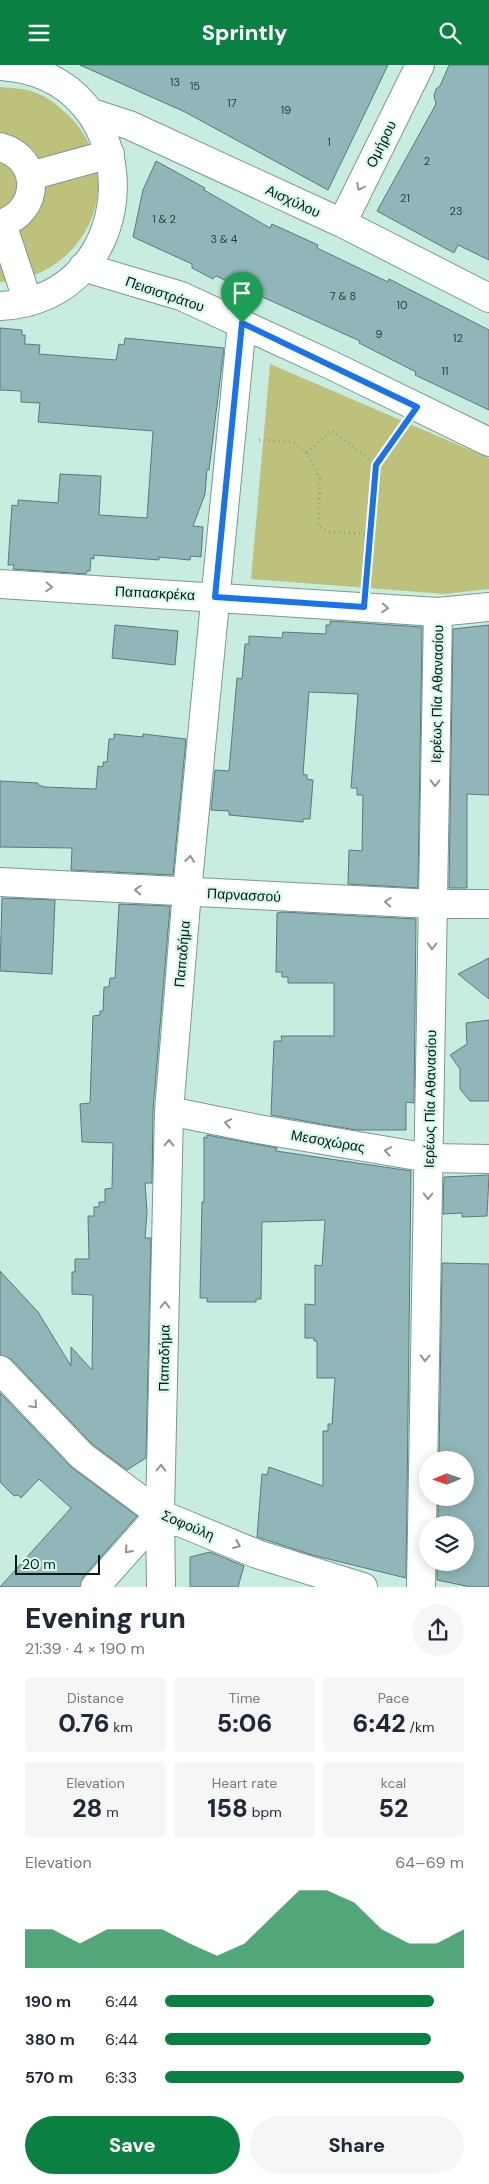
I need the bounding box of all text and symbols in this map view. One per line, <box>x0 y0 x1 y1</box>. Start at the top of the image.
text: Sprintly <box>202 18 287 47</box>
icon: menu <box>25 19 53 47</box>
icon: search <box>436 19 464 47</box>
house number: 13 <box>170 75 180 89</box>
house number: 15 <box>190 79 200 93</box>
house number: 17 <box>227 96 237 110</box>
house number: 19 <box>281 103 291 117</box>
street label: Ομήρου <box>362 118 400 170</box>
house number: 1 <box>327 135 331 149</box>
house number: 2 <box>424 154 430 168</box>
street label: Αισχύλου <box>263 181 323 221</box>
one-way arrow <box>356 182 366 191</box>
house number: 21 <box>400 191 410 205</box>
house number: 23 <box>450 204 462 218</box>
house number: 1 & 2 <box>152 212 176 226</box>
house number: 3 & 4 <box>210 232 238 246</box>
street label: Πεισιστράτου <box>123 272 207 316</box>
pin <box>221 272 263 323</box>
icon: arrive <box>228 279 256 307</box>
house number: 7 & 8 <box>330 289 356 303</box>
house number: 10 <box>397 298 407 312</box>
house number: 9 <box>376 327 383 341</box>
house number: 12 <box>453 331 463 345</box>
house number: 11 <box>442 364 448 378</box>
one-way arrow <box>45 581 53 592</box>
street label: Παπασκρέκα <box>115 582 195 604</box>
one-way arrow <box>382 603 390 614</box>
street label: Ιερέως Πία Αθανασίου <box>427 625 447 763</box>
one-way arrow <box>430 780 440 787</box>
one-way arrow <box>184 854 195 862</box>
one-way arrow <box>134 884 142 895</box>
street label: Παρνασσού <box>207 884 281 906</box>
one-way arrow <box>384 896 392 907</box>
street label: Παπαδήμα <box>170 920 194 988</box>
one-way arrow <box>427 942 437 950</box>
street label: Ιερέως Πία Αθανασίου <box>420 1030 440 1168</box>
one-way arrow <box>224 1118 233 1129</box>
street label: Μεσοχώρας <box>290 1126 367 1156</box>
one-way arrow <box>164 1139 174 1146</box>
one-way arrow <box>384 1146 393 1156</box>
one-way arrow <box>423 1192 433 1200</box>
one-way arrow <box>160 1301 170 1309</box>
street label: Παπαδήμα <box>154 1324 174 1392</box>
one-way arrow <box>420 1354 430 1362</box>
one-way arrow <box>28 1400 37 1409</box>
north arrow <box>419 1451 474 1506</box>
map controls <box>419 1451 474 1571</box>
one-way arrow <box>156 1464 166 1472</box>
street label: Σοφούλη <box>159 1506 217 1544</box>
button: layers <box>419 1516 474 1571</box>
one-way arrow <box>232 1539 241 1550</box>
one-way arrow <box>124 1544 133 1553</box>
scale bar <box>15 1551 100 1575</box>
text: 20 m <box>22 1555 56 1573</box>
text: Evening run <box>25 1600 186 1637</box>
button: share <box>412 1604 464 1656</box>
text: 21:39 · 4 × 190 m <box>25 1638 145 1659</box>
text: Distance <box>67 1689 124 1707</box>
text: Time <box>229 1689 260 1707</box>
text: Pace <box>378 1689 409 1707</box>
text: 0.76 <box>58 1707 110 1740</box>
text: 5:06 <box>217 1707 272 1740</box>
text: 6:42 <box>353 1707 406 1740</box>
text: km <box>110 1718 133 1736</box>
text: /km <box>406 1718 434 1736</box>
text: Elevation <box>66 1774 125 1792</box>
text: Heart rate <box>212 1774 277 1792</box>
text: kcal <box>381 1774 406 1792</box>
text: 28 <box>72 1792 102 1825</box>
text: 158 <box>207 1792 248 1825</box>
text: 52 <box>379 1792 408 1825</box>
text: m <box>102 1803 119 1821</box>
text: bpm <box>248 1803 282 1821</box>
text: Elevation <box>25 1852 92 1873</box>
text: 64–69 m <box>395 1852 464 1873</box>
text: 190 m <box>25 1991 71 2012</box>
text: 6:44 <box>105 1991 138 2012</box>
text: 380 m <box>25 2029 75 2050</box>
text: 6:44 <box>105 2029 138 2050</box>
text: 570 m <box>25 2067 73 2088</box>
text: 6:33 <box>105 2067 137 2088</box>
button: Save <box>25 2116 240 2174</box>
button: Share <box>250 2116 464 2174</box>

